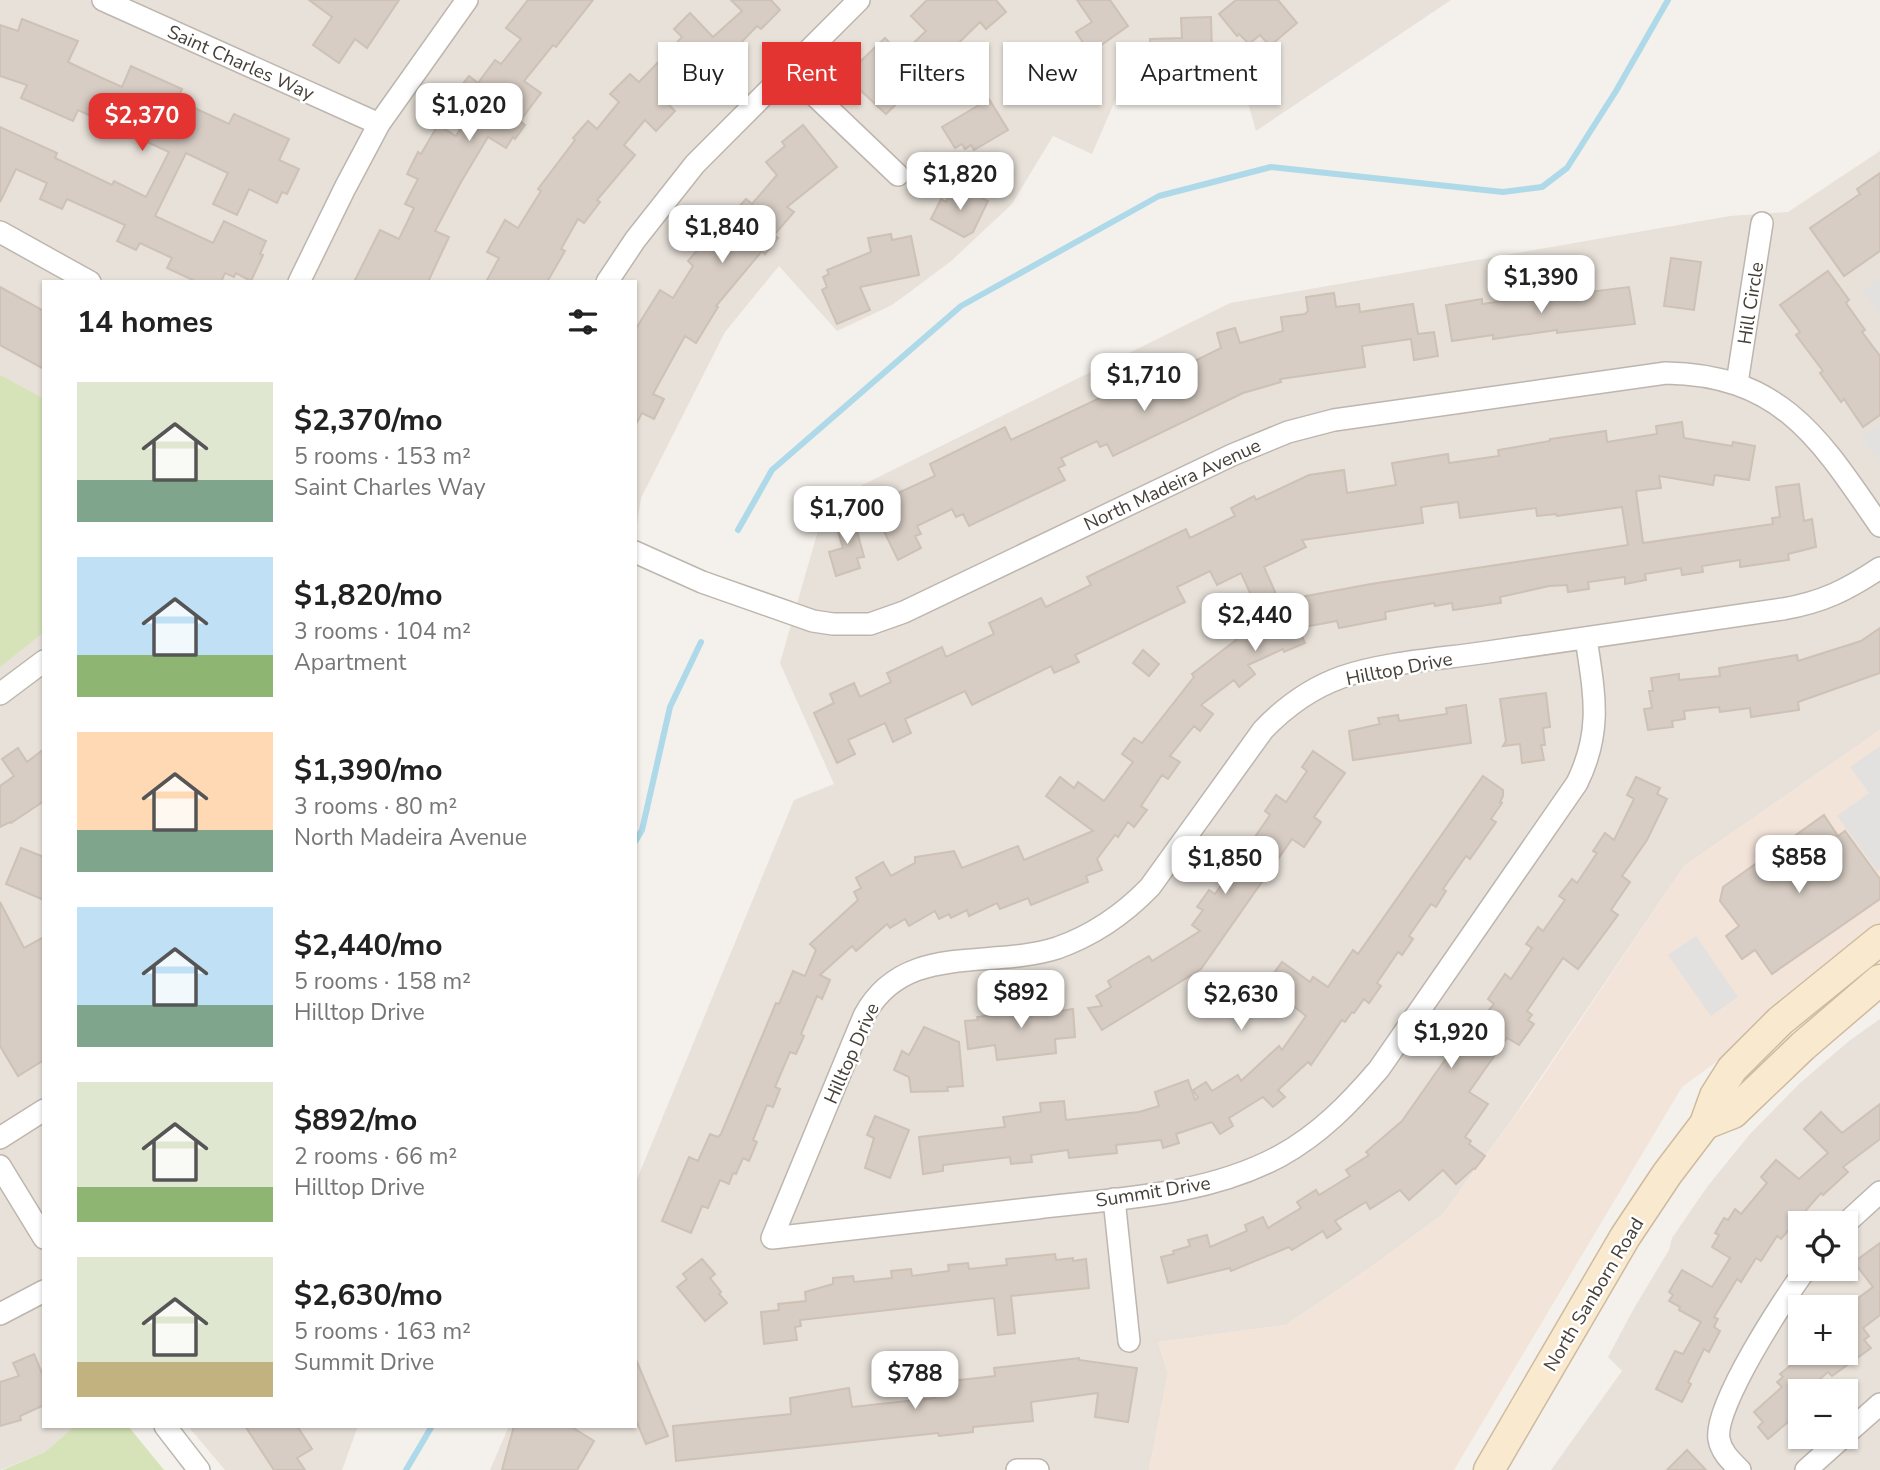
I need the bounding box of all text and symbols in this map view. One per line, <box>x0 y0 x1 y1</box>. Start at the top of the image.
street label: Saint Charles Way <box>163 19 318 107</box>
chip: Buy <box>658 42 748 105</box>
chip: Rent <box>762 42 861 105</box>
chip: Filters <box>875 42 989 105</box>
chip: New <box>1003 42 1102 105</box>
chip: Apartment <box>1116 42 1281 105</box>
pin: $1,020 <box>412 83 526 143</box>
text: $1,020 <box>432 90 506 121</box>
pin: $2,370 <box>85 94 199 153</box>
text: $2,370 <box>105 100 179 131</box>
pin: $1,820 <box>903 152 1017 212</box>
text: $1,820 <box>923 159 997 190</box>
pin: $1,840 <box>665 205 779 265</box>
text: $1,840 <box>685 212 759 243</box>
pin: $1,390 <box>1484 256 1598 315</box>
street label: Hill Circle <box>1732 260 1770 346</box>
text: $1,390 <box>1504 262 1578 293</box>
text: 14 homes <box>77 302 213 343</box>
icon: filters <box>564 303 602 341</box>
pin: $1,710 <box>1087 354 1201 413</box>
text: $1,710 <box>1107 360 1181 391</box>
text: $2,370/mo <box>294 400 443 441</box>
icon: home <box>133 410 217 494</box>
street label: North Madeira Avenue <box>1080 432 1265 537</box>
text: 5 rooms · 153 m² <box>294 441 471 472</box>
text: Saint Charles Way <box>294 472 485 503</box>
pin: $1,700 <box>790 486 904 546</box>
text: $1,700 <box>810 493 884 524</box>
text: $1,820/mo <box>294 575 443 616</box>
icon: home <box>133 585 217 669</box>
pin: $2,440 <box>1198 594 1312 653</box>
text: $2,440 <box>1218 600 1292 631</box>
text: 3 rooms · 104 m² <box>294 616 471 647</box>
street label: Hilltop Drive <box>1344 646 1455 692</box>
text: Apartment <box>294 647 406 678</box>
text: $1,390/mo <box>294 750 443 791</box>
icon: home <box>133 760 217 844</box>
text: 3 rooms · 80 m² <box>294 791 457 822</box>
text: North Madeira Avenue <box>294 822 527 853</box>
pin: $1,850 <box>1168 836 1282 896</box>
pin: $858 <box>1758 836 1840 895</box>
text: $858 <box>1771 842 1827 873</box>
text: $1,850 <box>1188 843 1262 874</box>
text: $2,440/mo <box>294 925 443 966</box>
icon: home <box>133 935 217 1019</box>
text: 5 rooms · 158 m² <box>294 966 471 997</box>
pin: $892 <box>980 970 1062 1030</box>
pin: $2,630 <box>1184 972 1298 1032</box>
text: $892 <box>993 977 1049 1008</box>
text: $2,630 <box>1204 979 1278 1010</box>
text: Hilltop Drive <box>294 997 425 1028</box>
street label: Hilltop Drive <box>818 999 886 1108</box>
pin: $1,920 <box>1394 1010 1508 1070</box>
text: $1,920 <box>1414 1017 1488 1048</box>
text: $892/mo <box>294 1100 417 1141</box>
icon: home <box>133 1110 217 1194</box>
text: 2 rooms · 66 m² <box>294 1141 457 1172</box>
street label: Summit Drive <box>1094 1170 1212 1214</box>
text: Hilltop Drive <box>294 1172 425 1203</box>
map controls <box>1788 1211 1858 1449</box>
button: locate <box>1788 1211 1858 1281</box>
street label: North Sanborn Road <box>1538 1213 1650 1376</box>
text: $2,630/mo <box>294 1275 443 1316</box>
icon: home <box>133 1285 217 1369</box>
button: + <box>1788 1295 1858 1365</box>
text: 5 rooms · 163 m² <box>294 1316 471 1347</box>
text: Summit Drive <box>294 1347 434 1378</box>
pin: $788 <box>874 1352 956 1411</box>
text: $788 <box>887 1358 943 1389</box>
button: − <box>1788 1379 1858 1449</box>

